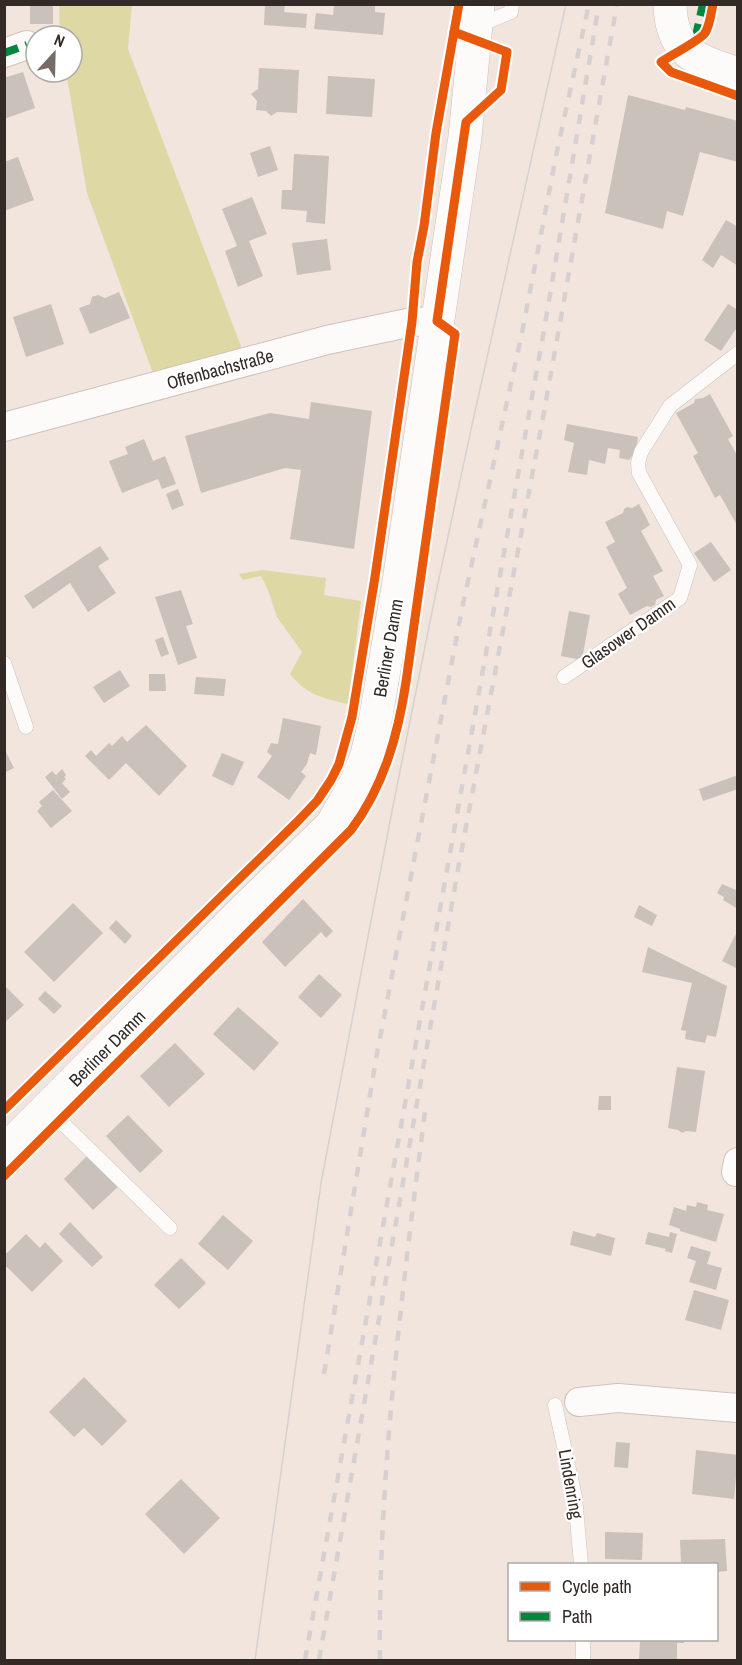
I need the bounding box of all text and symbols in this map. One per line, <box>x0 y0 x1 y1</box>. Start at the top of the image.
north arrow <box>24 24 84 84</box>
text: N <box>51 28 68 52</box>
street label: Offenbachstraße <box>164 343 276 395</box>
street label: Glasower Damm <box>576 591 680 675</box>
street label: Berliner Damm <box>367 597 409 699</box>
street label: Berliner Damm <box>63 1004 151 1092</box>
street label: Lindenring <box>553 1447 590 1522</box>
legend <box>508 1563 718 1641</box>
text: Cycle path <box>562 1574 632 1599</box>
text: Path <box>562 1604 592 1629</box>

